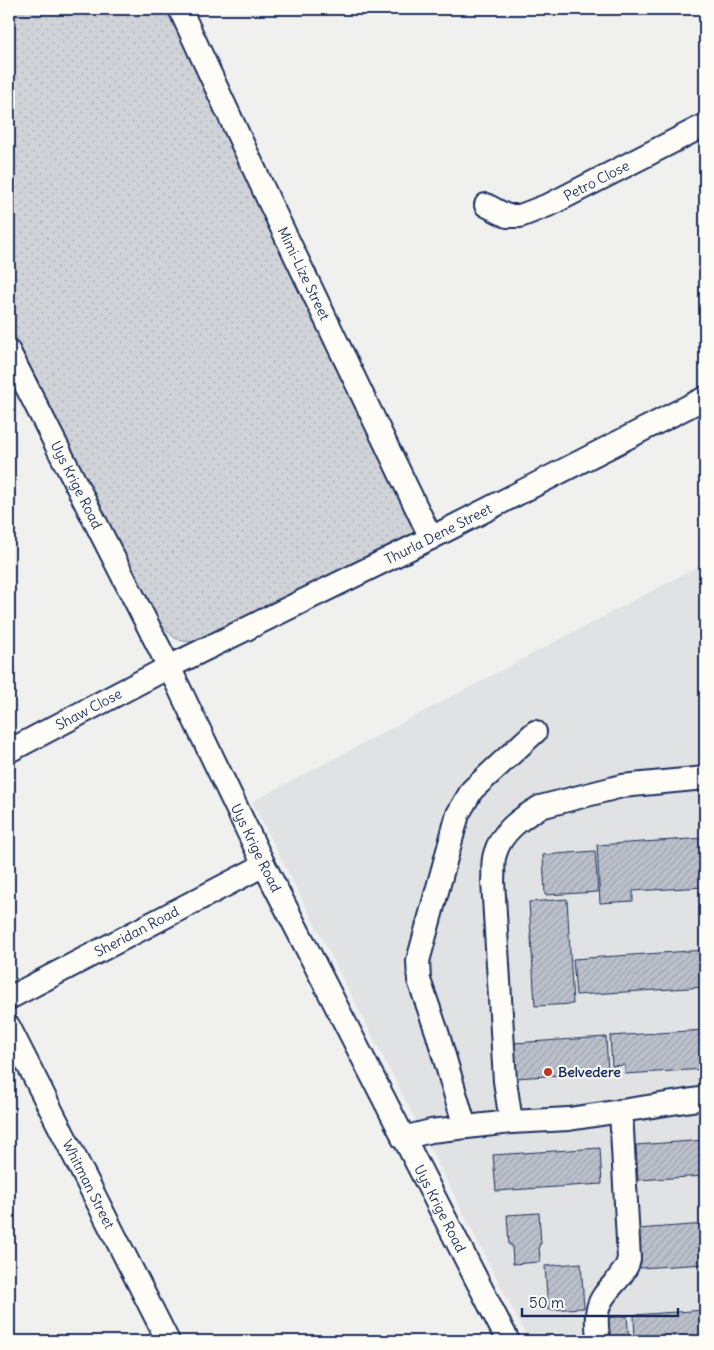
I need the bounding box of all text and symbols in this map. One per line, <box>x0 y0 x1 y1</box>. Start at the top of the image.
street label: Petro Close <box>561 156 632 205</box>
street label: Mimi-Lize Street <box>274 224 334 323</box>
street label: Uys Krige Road <box>47 438 106 532</box>
street label: Thurla Dene Street <box>382 499 495 568</box>
street label: Shaw Close <box>52 684 125 734</box>
street label: Uys Krige Road <box>227 801 285 895</box>
street label: Sheridan Road <box>91 902 182 961</box>
place label: Belvedere <box>558 1063 621 1081</box>
marker: Belvedere <box>542 1066 554 1078</box>
street label: Whitman Street <box>58 1136 119 1232</box>
street label: Uys Krige Road <box>410 1162 470 1255</box>
scale bar <box>522 1285 678 1317</box>
text: 50 m <box>529 1293 564 1312</box>

